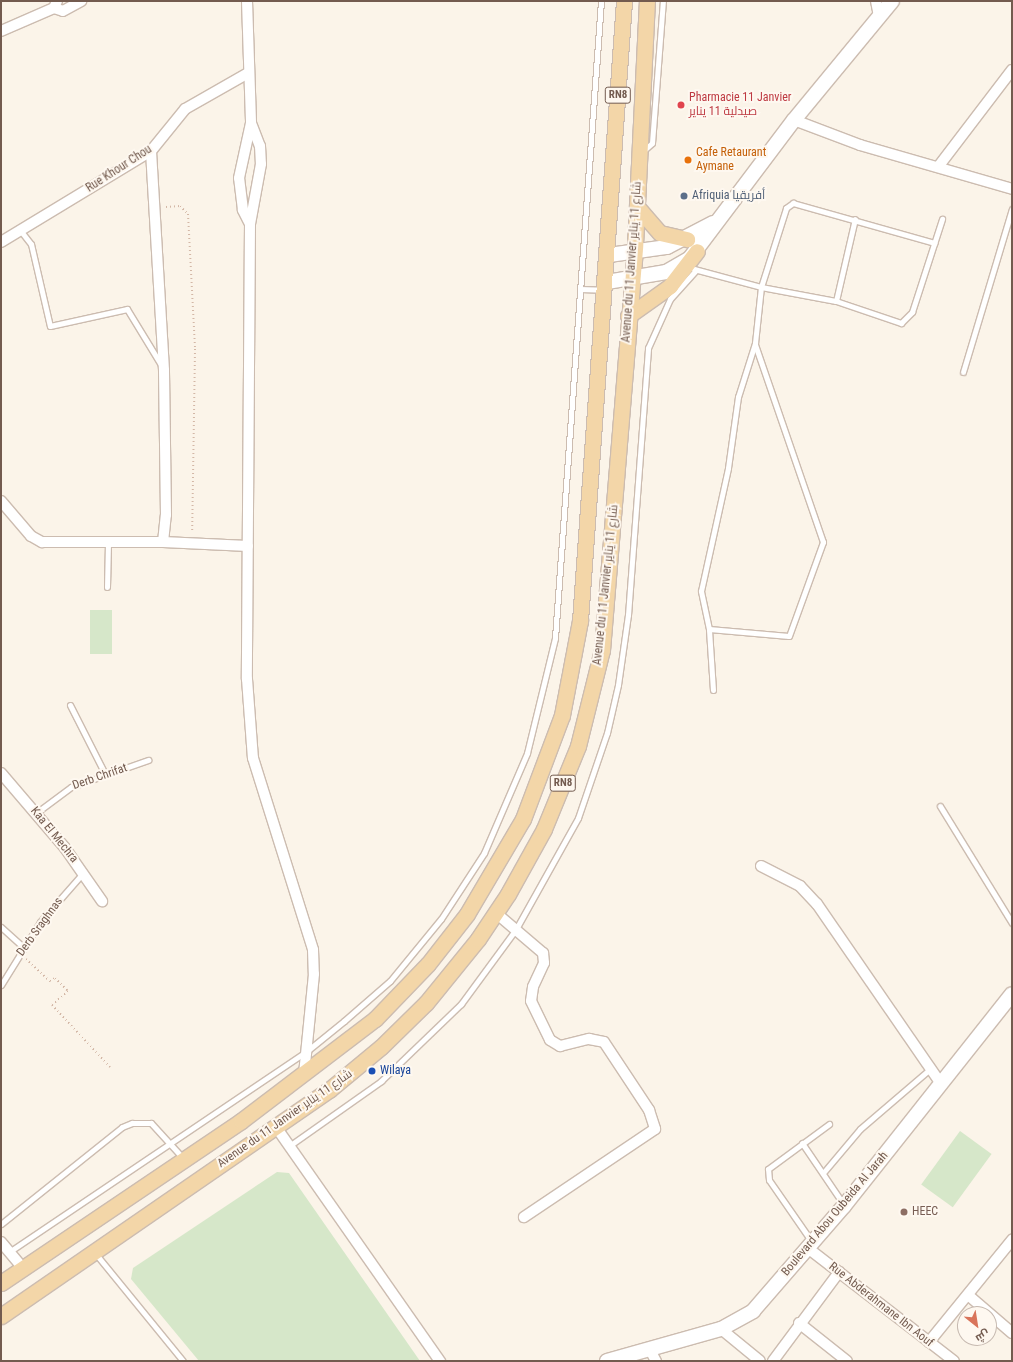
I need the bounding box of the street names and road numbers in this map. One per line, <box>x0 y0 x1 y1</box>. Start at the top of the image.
road number: RN8 <box>604 86 632 104</box>
street label: Rue Khour Chou <box>83 142 155 196</box>
street label: Avenue du 11 Janvier شارع 11 يناير <box>619 181 645 343</box>
street label: Avenue du 11 Janvier شارع 11 يناير <box>590 504 622 666</box>
street label: Derb Chrifat <box>71 761 129 793</box>
road number: RN8 <box>549 774 577 792</box>
street label: Kaa El Mechra <box>27 804 81 866</box>
street label: Derb Sraghnas <box>14 895 66 959</box>
street label: Avenue du 11 Janvier شارع 11 يناير <box>215 1067 355 1171</box>
street label: Boulevard Abou Oubeida Al Jarah <box>779 1149 891 1279</box>
street label: Rue Abderahmane Ibn Aouf <box>826 1260 936 1350</box>

